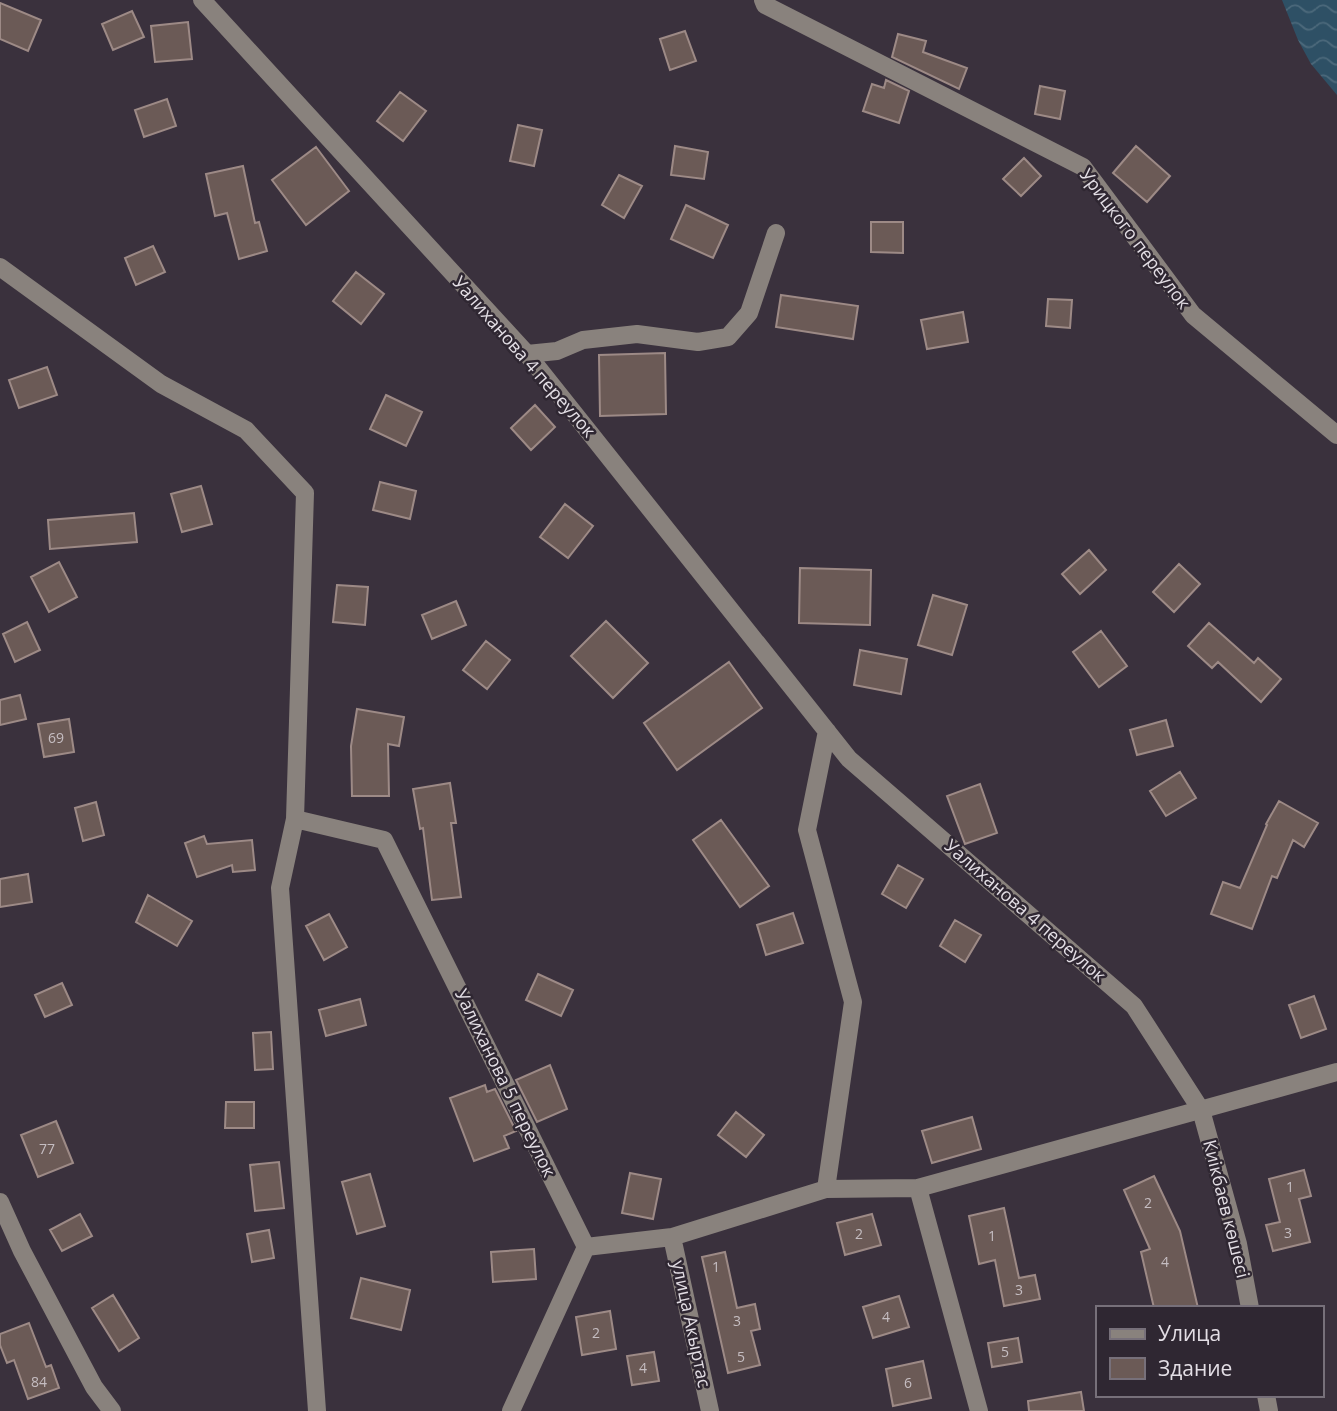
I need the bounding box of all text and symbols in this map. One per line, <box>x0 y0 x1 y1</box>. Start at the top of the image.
street label: Урицкого переулок <box>1075 163 1197 314</box>
street label: Уалиханова 4 переулок <box>448 271 602 443</box>
house number: 69 <box>48 728 64 747</box>
street label: Уалиханова 4 переулок <box>940 834 1112 987</box>
street label: Уалиханова 5 переулок <box>450 985 562 1181</box>
street label: Киікбаев көшесі <box>1198 1137 1256 1280</box>
house number: 77 <box>39 1139 55 1158</box>
house number: 1 <box>1286 1177 1294 1196</box>
house number: 2 <box>1144 1193 1152 1212</box>
house number: 3 <box>1284 1223 1292 1242</box>
house number: 2 <box>855 1224 863 1243</box>
house number: 1 <box>988 1226 996 1245</box>
house number: 4 <box>1161 1252 1169 1271</box>
house number: 1 <box>712 1257 720 1276</box>
street label: улица Акыртас <box>667 1258 717 1390</box>
house number: 3 <box>1015 1280 1023 1299</box>
legend <box>1096 1306 1323 1397</box>
house number: 4 <box>882 1307 890 1326</box>
house number: 3 <box>733 1311 741 1330</box>
text: Улица <box>1158 1319 1221 1347</box>
house number: 2 <box>592 1323 600 1342</box>
house number: 5 <box>1001 1342 1009 1361</box>
house number: 5 <box>737 1347 745 1366</box>
text: Здание <box>1158 1354 1232 1382</box>
house number: 4 <box>639 1358 647 1377</box>
house number: 84 <box>31 1372 47 1391</box>
house number: 6 <box>904 1373 912 1392</box>

